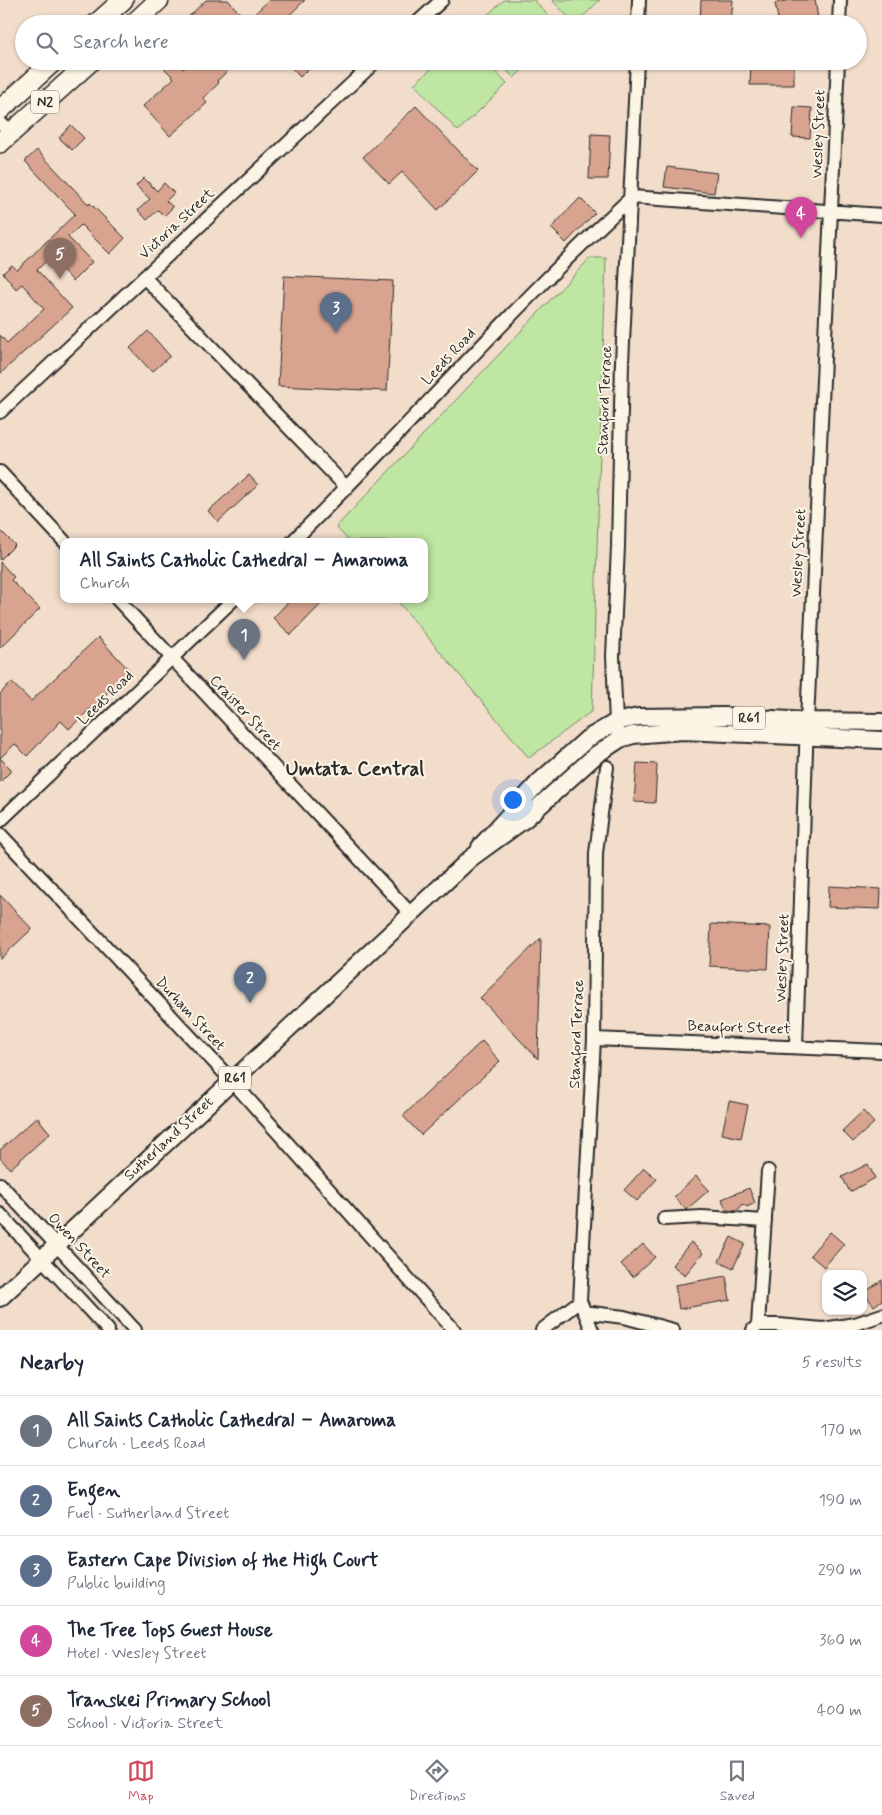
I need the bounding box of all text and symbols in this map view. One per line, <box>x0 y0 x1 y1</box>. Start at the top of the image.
search box <box>15 15 867 70</box>
icon: search <box>33 29 61 57</box>
text: Search here <box>73 30 169 55</box>
street label: Wesley Street <box>807 89 831 179</box>
road number: N2 <box>31 90 59 114</box>
street label: Victoria Street <box>135 184 219 264</box>
pin: 4 <box>785 197 817 238</box>
pin: 5 <box>44 238 76 279</box>
pin: 3 <box>320 292 352 333</box>
street label: Leeds Road <box>418 324 480 390</box>
street label: Stanford Terrace <box>593 345 619 455</box>
street label: Wesley Street <box>787 508 811 598</box>
popup <box>60 538 428 603</box>
text: All Saints Catholic Cathedral – Amaroma <box>79 548 409 573</box>
text: Church <box>79 573 130 594</box>
pin: 1 <box>228 619 260 660</box>
street label: Leeds Road <box>74 666 138 730</box>
street label: Craister Street <box>205 671 285 755</box>
road number: R61 <box>733 706 765 730</box>
district label: Umtata Central <box>286 756 424 783</box>
your location <box>500 787 526 813</box>
street label: Wesley Street <box>771 913 795 1003</box>
pin: 2 <box>234 962 266 1003</box>
street label: Durham Street <box>151 973 230 1056</box>
street label: Stanford Terrace <box>565 979 591 1089</box>
street label: Beaufort Street <box>687 1016 791 1042</box>
road number: R61 <box>219 1066 251 1090</box>
street label: Sutherland Street <box>120 1092 218 1186</box>
street label: Owen Street <box>43 1209 115 1283</box>
map controls <box>822 1270 867 1315</box>
button: layers <box>822 1270 867 1315</box>
text: Nearby <box>20 1349 84 1377</box>
text: 5 results <box>802 1352 862 1373</box>
text: All Saints Catholic Cathedral – Amaroma <box>67 1408 396 1433</box>
text: 1 <box>32 1420 40 1441</box>
text: 170 m <box>820 1420 862 1441</box>
text: Church · Leeds Road <box>67 1433 206 1454</box>
text: Engen <box>67 1478 120 1503</box>
text: 2 <box>32 1490 40 1511</box>
text: 190 m <box>819 1490 862 1511</box>
text: Fuel · Sutherland Street <box>67 1503 229 1524</box>
text: Eastern Cape Division of the High Court <box>67 1548 378 1573</box>
text: 3 <box>32 1560 40 1581</box>
text: 290 m <box>818 1560 862 1581</box>
text: Public building <box>67 1573 166 1594</box>
text: The Tree Tops Guest House <box>67 1618 273 1643</box>
text: 4 <box>31 1630 41 1651</box>
text: 360 m <box>819 1630 862 1651</box>
text: Hotel · Wesley Street <box>67 1643 207 1664</box>
text: Transkei Primary School <box>67 1688 271 1713</box>
text: 5 <box>31 1700 41 1721</box>
text: 400 m <box>817 1700 862 1721</box>
text: School · Victoria Street <box>67 1713 223 1734</box>
tab: Map <box>127 1757 155 1805</box>
tab: Directions <box>409 1757 466 1805</box>
tab: Saved <box>720 1757 755 1805</box>

